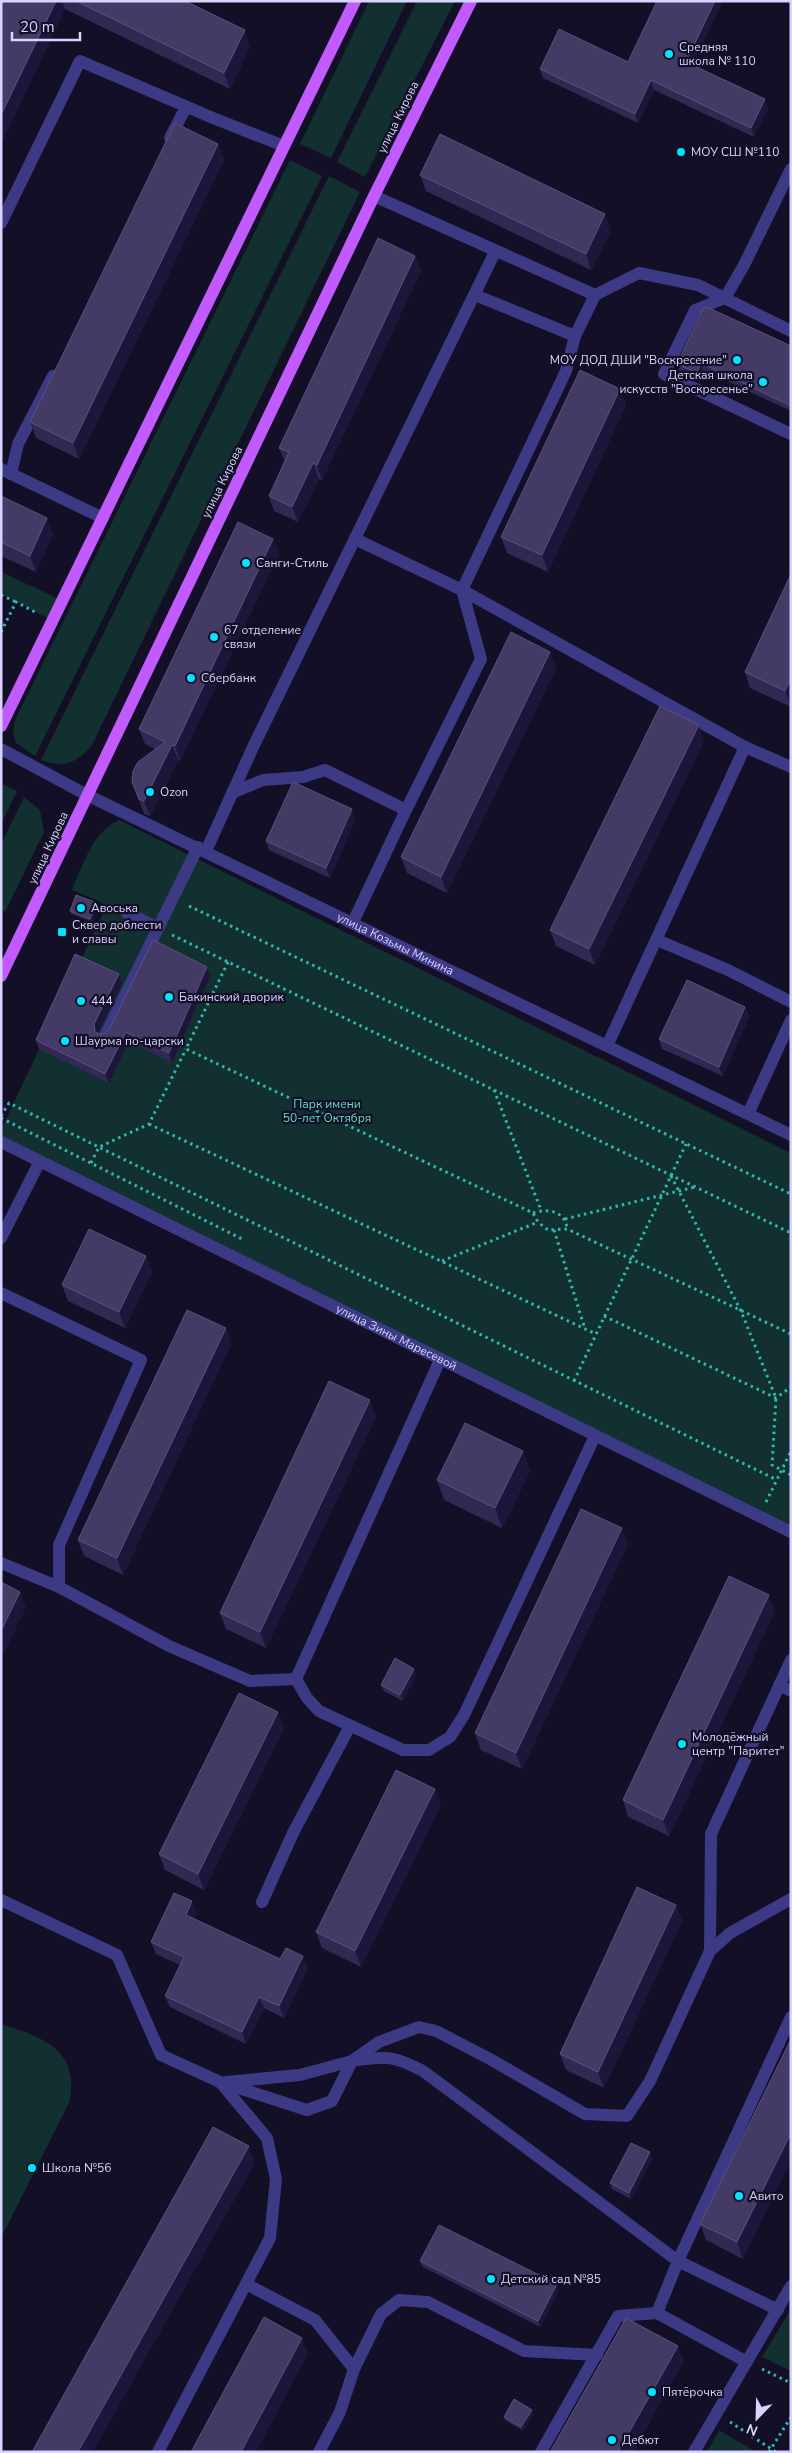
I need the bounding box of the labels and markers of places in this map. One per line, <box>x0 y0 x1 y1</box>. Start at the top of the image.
place label: Средняя школа № 110 <box>679 39 756 69</box>
marker: Средняя школа № 110 <box>663 48 675 60</box>
place label: МОУ СШ №110 <box>691 144 779 160</box>
marker: МОУ СШ №110 <box>675 146 687 158</box>
place label: МОУ ДОД ДШИ "Воскресение" <box>550 352 727 368</box>
marker: МОУ ДОД ДШИ "Воскресение" <box>731 354 743 366</box>
place label: Детская школа искусств "Воскресенье" <box>619 367 753 397</box>
marker: Детская школа искусств "Воскресенье" <box>757 376 769 388</box>
place label: Санги-Стиль <box>256 555 329 571</box>
marker: Санги-Стиль <box>240 557 252 569</box>
place label: 67 отделение связи <box>224 622 301 652</box>
marker: 67 отделение связи <box>208 631 220 643</box>
place label: Сбербанк <box>201 670 257 686</box>
marker: Сбербанк <box>185 672 197 684</box>
place label: Ozon <box>160 784 188 800</box>
marker: Ozon <box>144 786 156 798</box>
place label: Авоська <box>91 900 138 916</box>
marker: Авоська <box>75 902 87 914</box>
place label: Сквер доблести и славы <box>72 917 162 947</box>
marker: Сквер доблести и славы <box>56 926 68 938</box>
place label: Бакинский дворик <box>179 989 284 1005</box>
marker: Бакинский дворик <box>163 991 175 1003</box>
place label: 444 <box>91 993 113 1009</box>
marker: 444 <box>75 995 87 1007</box>
place label: Шаурма по-царски <box>75 1033 184 1049</box>
marker: Шаурма по-царски <box>59 1035 71 1047</box>
place label: Молодёжный центр "Паритет" <box>692 1729 784 1759</box>
marker: Молодёжный центр "Паритет" <box>676 1738 688 1750</box>
place label: Школа №56 <box>42 2160 111 2176</box>
marker: Школа №56 <box>26 2162 38 2174</box>
place label: Авито <box>749 2188 784 2204</box>
marker: Авито <box>733 2190 745 2202</box>
place label: Детский сад №85 <box>501 2271 601 2287</box>
marker: Детский сад №85 <box>485 2273 497 2285</box>
place label: Пятёрочка <box>662 2384 723 2400</box>
marker: Пятёрочка <box>646 2386 658 2398</box>
place label: Дебют <box>622 2432 660 2448</box>
marker: Дебют <box>606 2434 618 2446</box>

